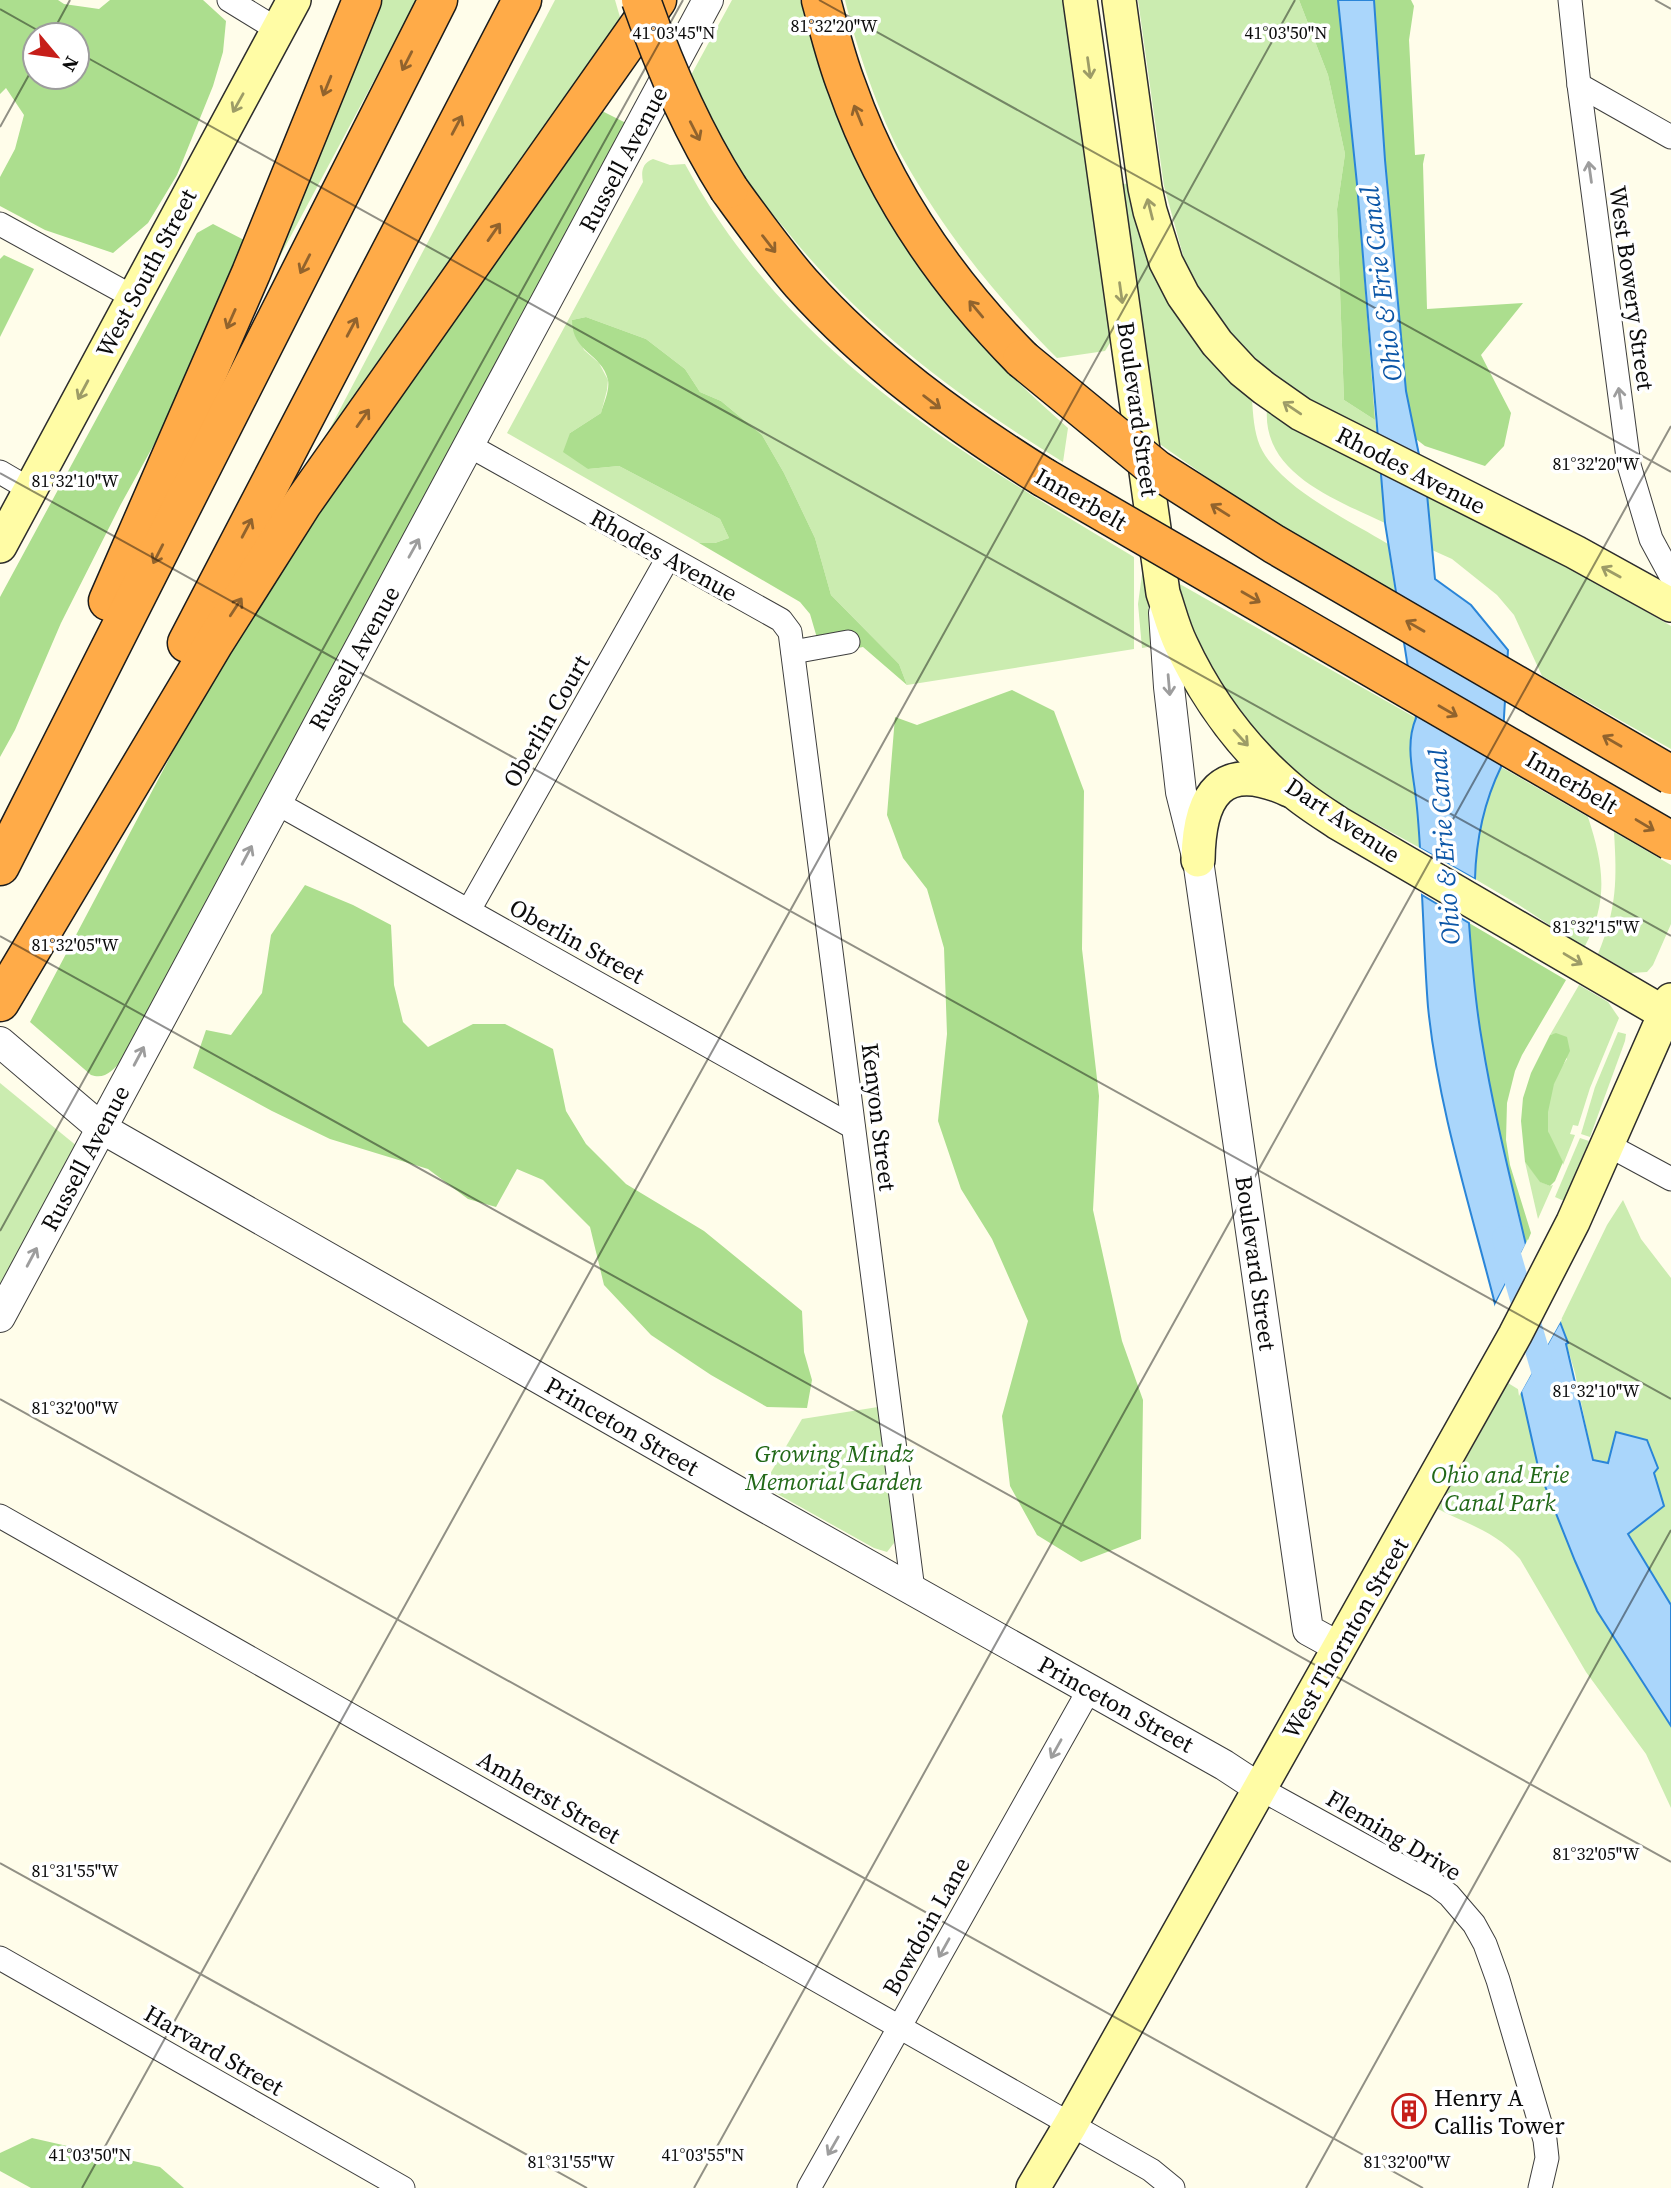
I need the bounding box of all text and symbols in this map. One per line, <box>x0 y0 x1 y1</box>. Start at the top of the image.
text: 81°32'20"W <box>791 13 878 38</box>
text: 41°03'45"N <box>633 20 715 45</box>
text: 41°03'50"N <box>1245 20 1327 45</box>
north arrow <box>21 21 91 91</box>
one-way arrow <box>400 50 414 71</box>
text: N <box>56 52 86 77</box>
one-way arrow <box>1083 56 1096 78</box>
one-way arrow <box>320 75 333 96</box>
street label: Russell Avenue <box>571 80 675 238</box>
one-way arrow <box>231 92 244 113</box>
one-way arrow <box>850 105 863 127</box>
one-way arrow <box>451 115 464 136</box>
one-way arrow <box>689 120 703 141</box>
one-way arrow <box>1584 161 1597 184</box>
street label: West South Street <box>88 183 204 363</box>
water label: Ohio & Erie Canal <box>1351 184 1411 384</box>
street label: West Bowery Street <box>1601 184 1663 393</box>
one-way arrow <box>1143 198 1156 221</box>
one-way arrow <box>487 223 501 242</box>
one-way arrow <box>762 234 777 253</box>
one-way arrow <box>297 253 311 274</box>
one-way arrow <box>1115 281 1128 304</box>
one-way arrow <box>968 300 984 318</box>
one-way arrow <box>223 307 236 329</box>
one-way arrow <box>345 317 359 337</box>
street label: Boulevard Street <box>1109 319 1167 499</box>
one-way arrow <box>76 379 90 399</box>
one-way arrow <box>1614 387 1627 410</box>
one-way arrow <box>922 394 941 409</box>
one-way arrow <box>1283 400 1303 414</box>
one-way arrow <box>356 409 370 428</box>
street label: Rhodes Avenue <box>1331 418 1491 522</box>
text: 81°32'20"W <box>1553 451 1640 476</box>
street label: Innerbelt <box>1029 459 1133 539</box>
text: 81°32'10"W <box>32 468 119 493</box>
street label: Rhodes Avenue <box>584 501 744 609</box>
one-way arrow <box>1211 502 1230 517</box>
one-way arrow <box>240 518 254 539</box>
one-way arrow <box>408 538 421 559</box>
one-way arrow <box>150 543 164 564</box>
one-way arrow <box>1601 565 1622 578</box>
street label: Russell Avenue <box>301 580 407 736</box>
one-way arrow <box>1240 591 1260 605</box>
one-way arrow <box>229 598 244 617</box>
one-way arrow <box>1406 619 1426 633</box>
street label: Oberlin Court <box>495 649 597 793</box>
one-way arrow <box>1163 674 1176 696</box>
one-way arrow <box>1437 704 1457 718</box>
one-way arrow <box>1233 729 1249 747</box>
one-way arrow <box>1602 733 1622 747</box>
street label: Innerbelt <box>1520 742 1624 822</box>
water label: Ohio & Erie Canal <box>1419 747 1469 946</box>
street label: Dart Avenue <box>1279 769 1407 871</box>
one-way arrow <box>1634 818 1654 832</box>
one-way arrow <box>240 846 254 866</box>
street label: Oberlin Street <box>504 890 651 992</box>
text: 81°32'15"W <box>1553 914 1640 939</box>
text: 81°32'05"W <box>32 932 119 957</box>
one-way arrow <box>1562 953 1582 967</box>
street label: Kenyon Street <box>854 1041 904 1193</box>
one-way arrow <box>133 1046 147 1067</box>
street label: Russell Avenue <box>33 1079 137 1237</box>
street label: Boulevard Street <box>1227 1173 1285 1353</box>
one-way arrow <box>25 1247 39 1267</box>
street label: Princeton Street <box>539 1368 705 1484</box>
text: 81°32'10"W <box>1553 1378 1640 1403</box>
text: 81°32'00"W <box>32 1395 119 1420</box>
park label: Growing Mindz Memorial Garden <box>745 1437 923 1498</box>
park label: Ohio and Erie Canal Park <box>1431 1458 1569 1519</box>
street label: West Thornton Street <box>1274 1531 1416 1744</box>
street label: Princeton Street <box>1032 1648 1200 1760</box>
one-way arrow <box>1049 1739 1063 1759</box>
street label: Amherst Street <box>471 1743 627 1851</box>
street label: Fleming Drive <box>1320 1782 1468 1888</box>
text: 81°32'05"W <box>1553 1841 1640 1866</box>
street label: Bowdoin Lane <box>874 1851 978 2001</box>
text: 81°31'55"W <box>32 1858 119 1883</box>
one-way arrow <box>937 1937 951 1957</box>
street label: Harvard Street <box>138 1997 290 2103</box>
place label: Henry A Callis Tower <box>1434 2081 1565 2142</box>
building icon: Henry A Callis Tower <box>1390 2092 1428 2130</box>
one-way arrow <box>825 2135 839 2155</box>
text: 41°03'50"N <box>49 2142 131 2167</box>
text: 41°03'55"N <box>662 2142 744 2167</box>
text: 81°31'55"W <box>528 2149 615 2174</box>
text: 81°32'00"W <box>1364 2149 1451 2174</box>

